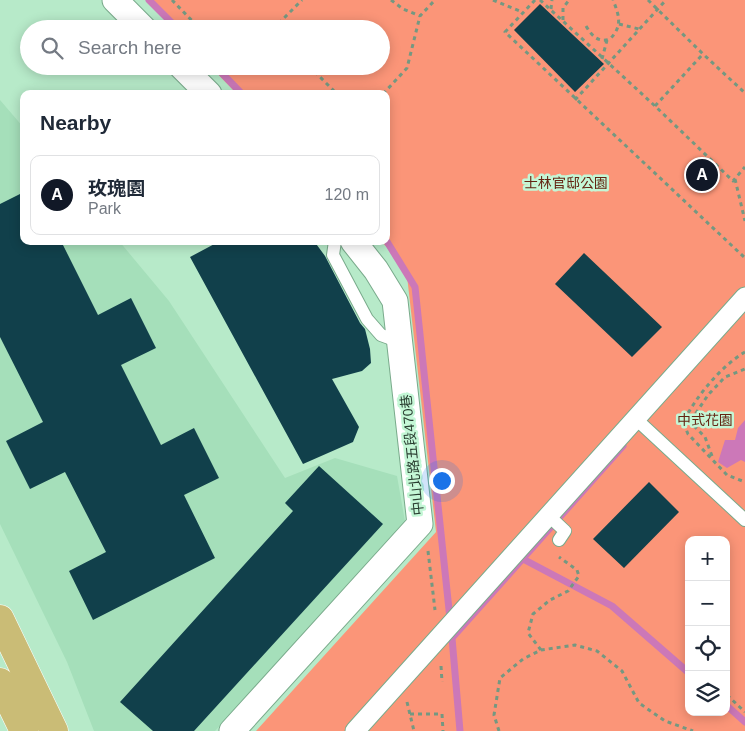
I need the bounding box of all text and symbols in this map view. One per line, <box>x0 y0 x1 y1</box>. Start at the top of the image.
search box <box>20 20 390 75</box>
icon: search <box>38 34 66 62</box>
text: Search here <box>78 37 182 58</box>
text: Nearby <box>40 111 111 134</box>
pin: A <box>686 156 718 194</box>
park label: 士林官邸公園 <box>524 175 608 191</box>
text: 玫瑰園 <box>88 178 145 199</box>
text: A <box>51 186 63 203</box>
text: 120 m <box>325 186 369 203</box>
text: Park <box>88 200 121 217</box>
street label: 中山北路五段470巷 <box>398 394 426 516</box>
park label: 中式花園 <box>677 412 733 428</box>
your location <box>429 468 455 494</box>
map controls <box>685 536 730 716</box>
button: + <box>685 536 730 581</box>
button: − <box>685 581 730 626</box>
button: locate <box>685 626 730 671</box>
button: layers <box>685 671 730 716</box>

